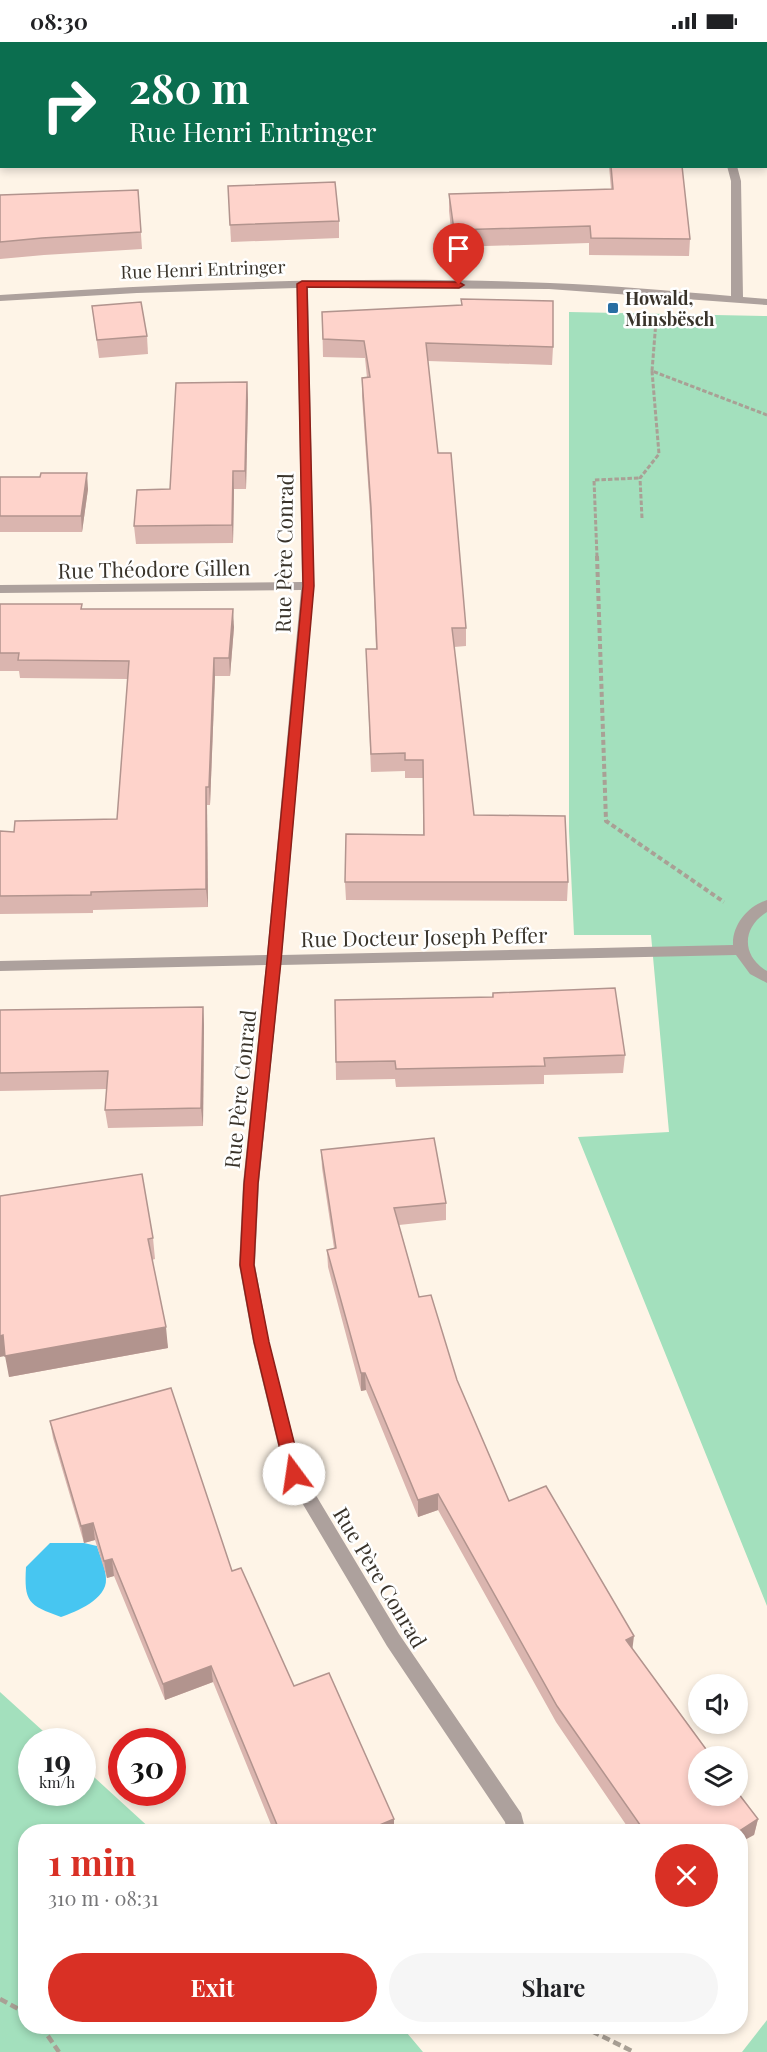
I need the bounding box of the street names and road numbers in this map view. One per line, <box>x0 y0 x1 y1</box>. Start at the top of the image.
street label: Rue Henri Entringer <box>120 254 286 284</box>
street label: Rue Père Conrad <box>268 473 298 633</box>
street label: Rue Théodore Gillen <box>57 552 251 584</box>
street label: Rue Docteur Joseph Peffer <box>300 920 548 952</box>
street label: Rue Père Conrad <box>217 1008 261 1170</box>
street label: Rue Père Conrad <box>328 1501 434 1653</box>

